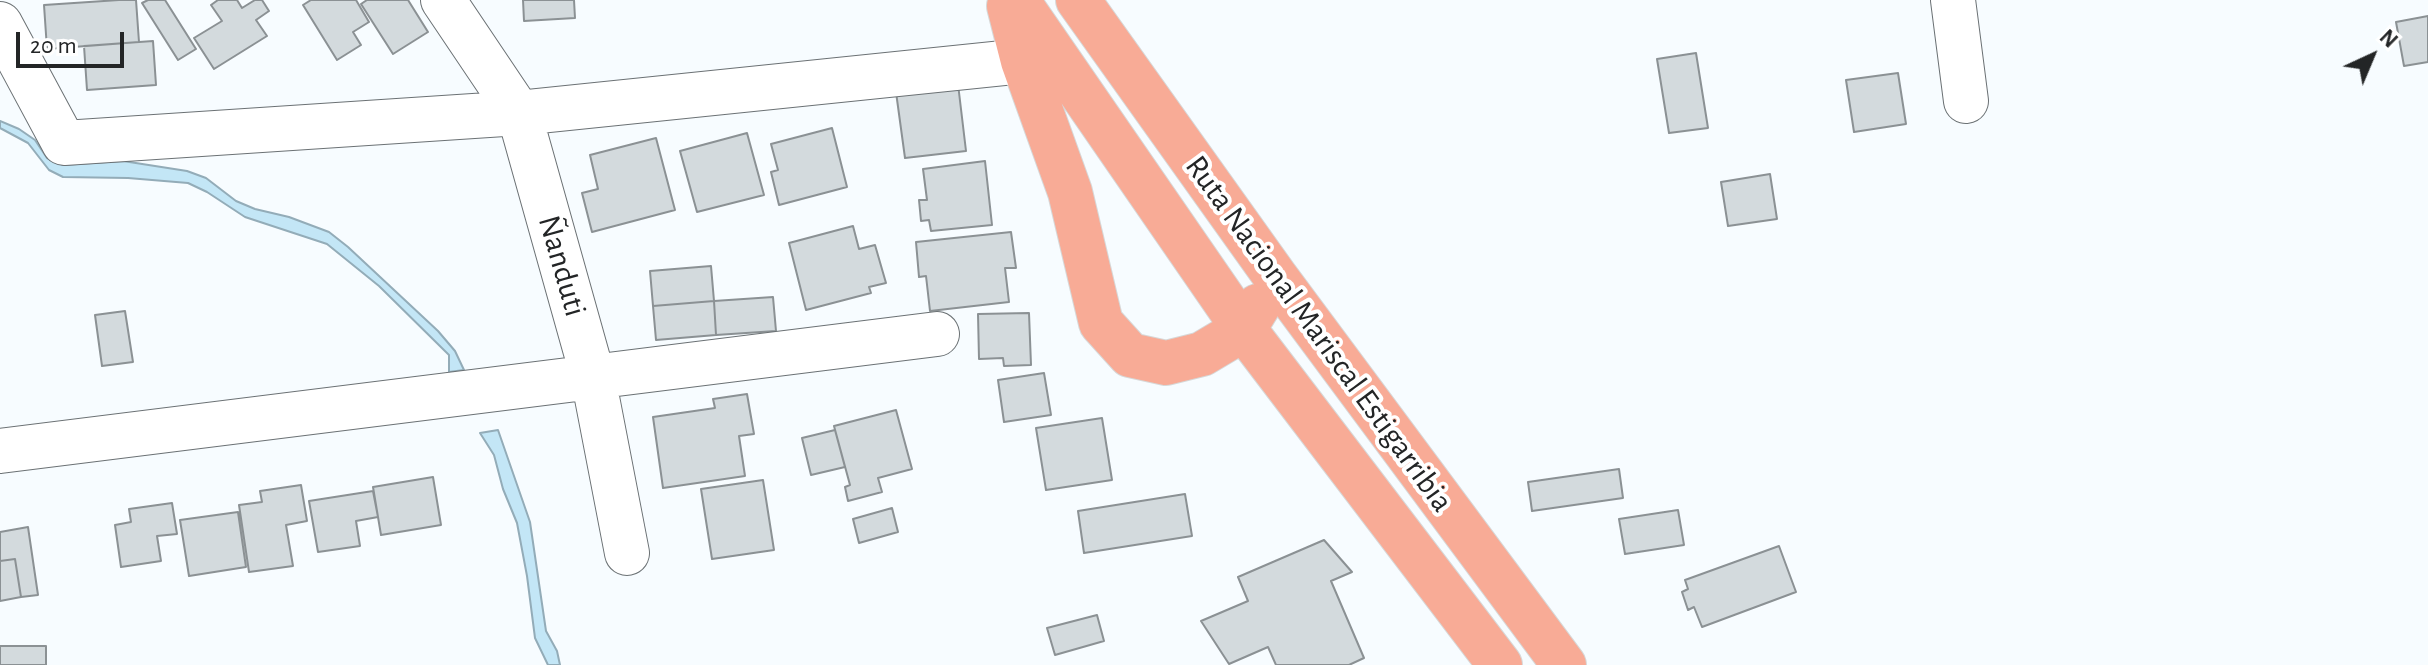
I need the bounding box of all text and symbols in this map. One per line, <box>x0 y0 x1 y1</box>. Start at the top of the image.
scale bar <box>20 16 128 66</box>
north arrow <box>2332 16 2412 96</box>
text: N <box>2376 26 2402 52</box>
text: 20 m <box>30 34 77 58</box>
street label: Ruta Nacional Mariscal Estigarribia <box>1177 148 1461 520</box>
street label: Ñanduti <box>529 211 595 321</box>

